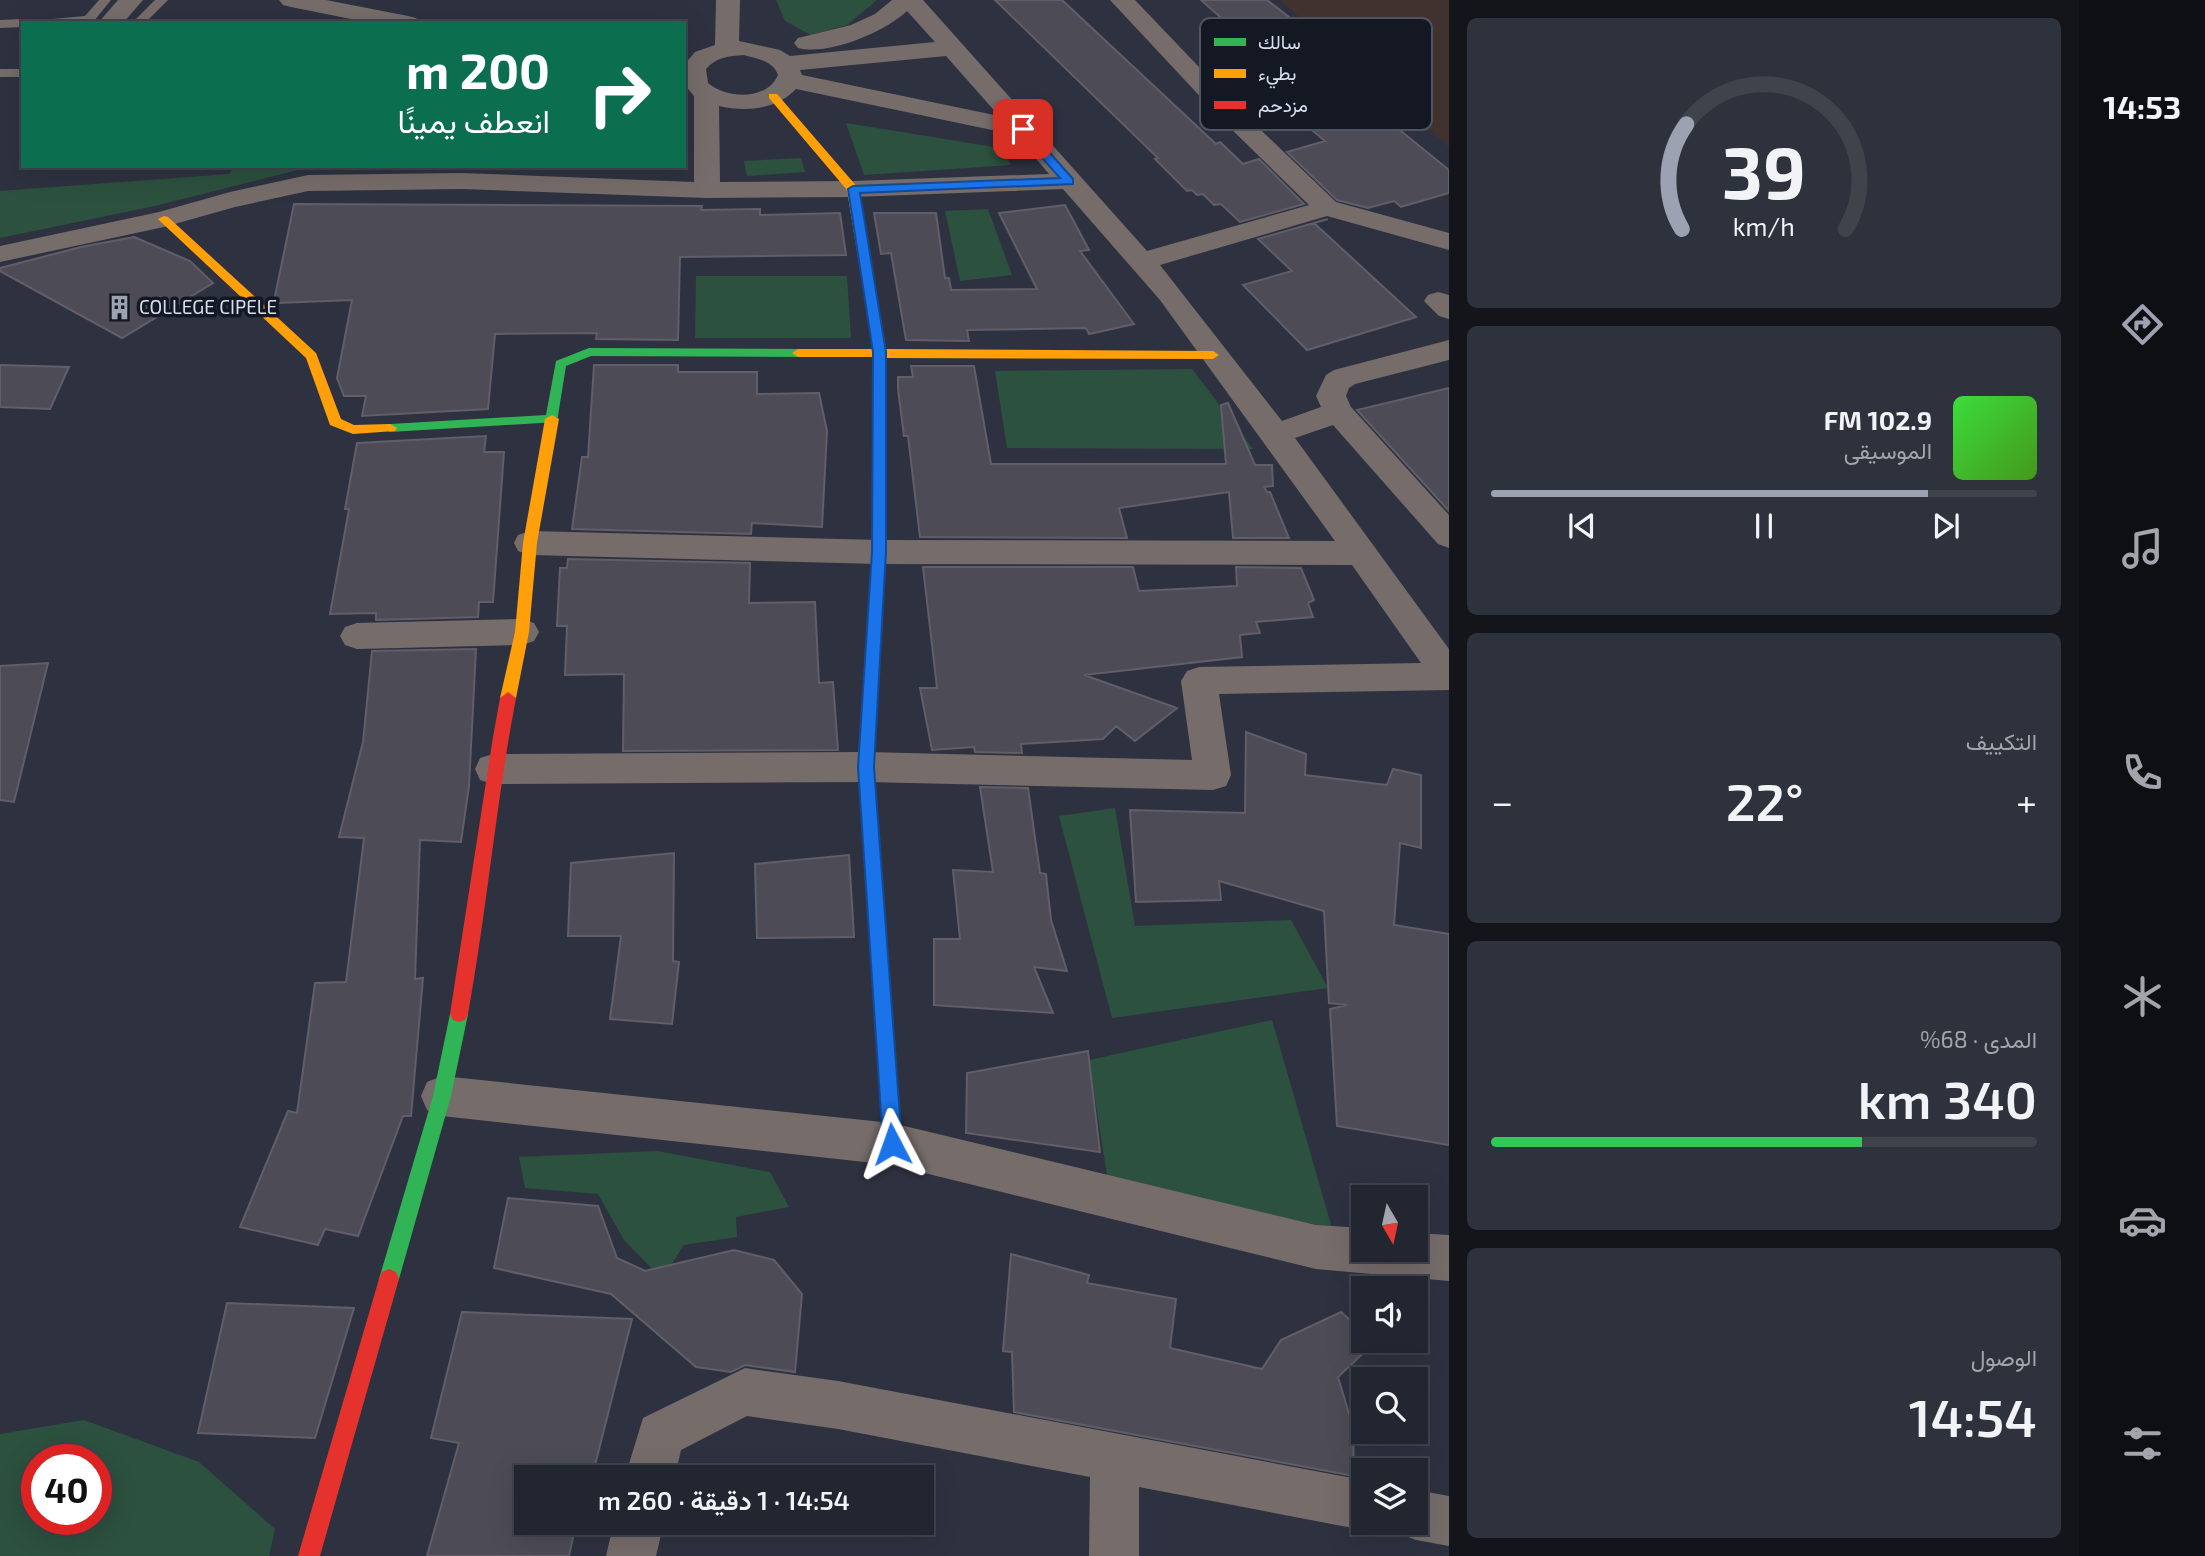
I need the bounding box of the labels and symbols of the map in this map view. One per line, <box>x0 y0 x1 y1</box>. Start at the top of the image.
legend <box>1200 18 1432 130</box>
text: سالك <box>1258 30 1301 53</box>
text: بطيء <box>1258 61 1296 89</box>
text: مزدحم <box>1258 93 1308 118</box>
pin <box>993 99 1053 159</box>
building icon: COLLEGE CIPELE <box>105 293 133 321</box>
place label: COLLEGE CIPELE <box>139 295 277 318</box>
position arrow <box>855 1107 929 1181</box>
north arrow <box>1351 1185 1428 1262</box>
speed limit sign: 40 <box>21 1444 112 1535</box>

